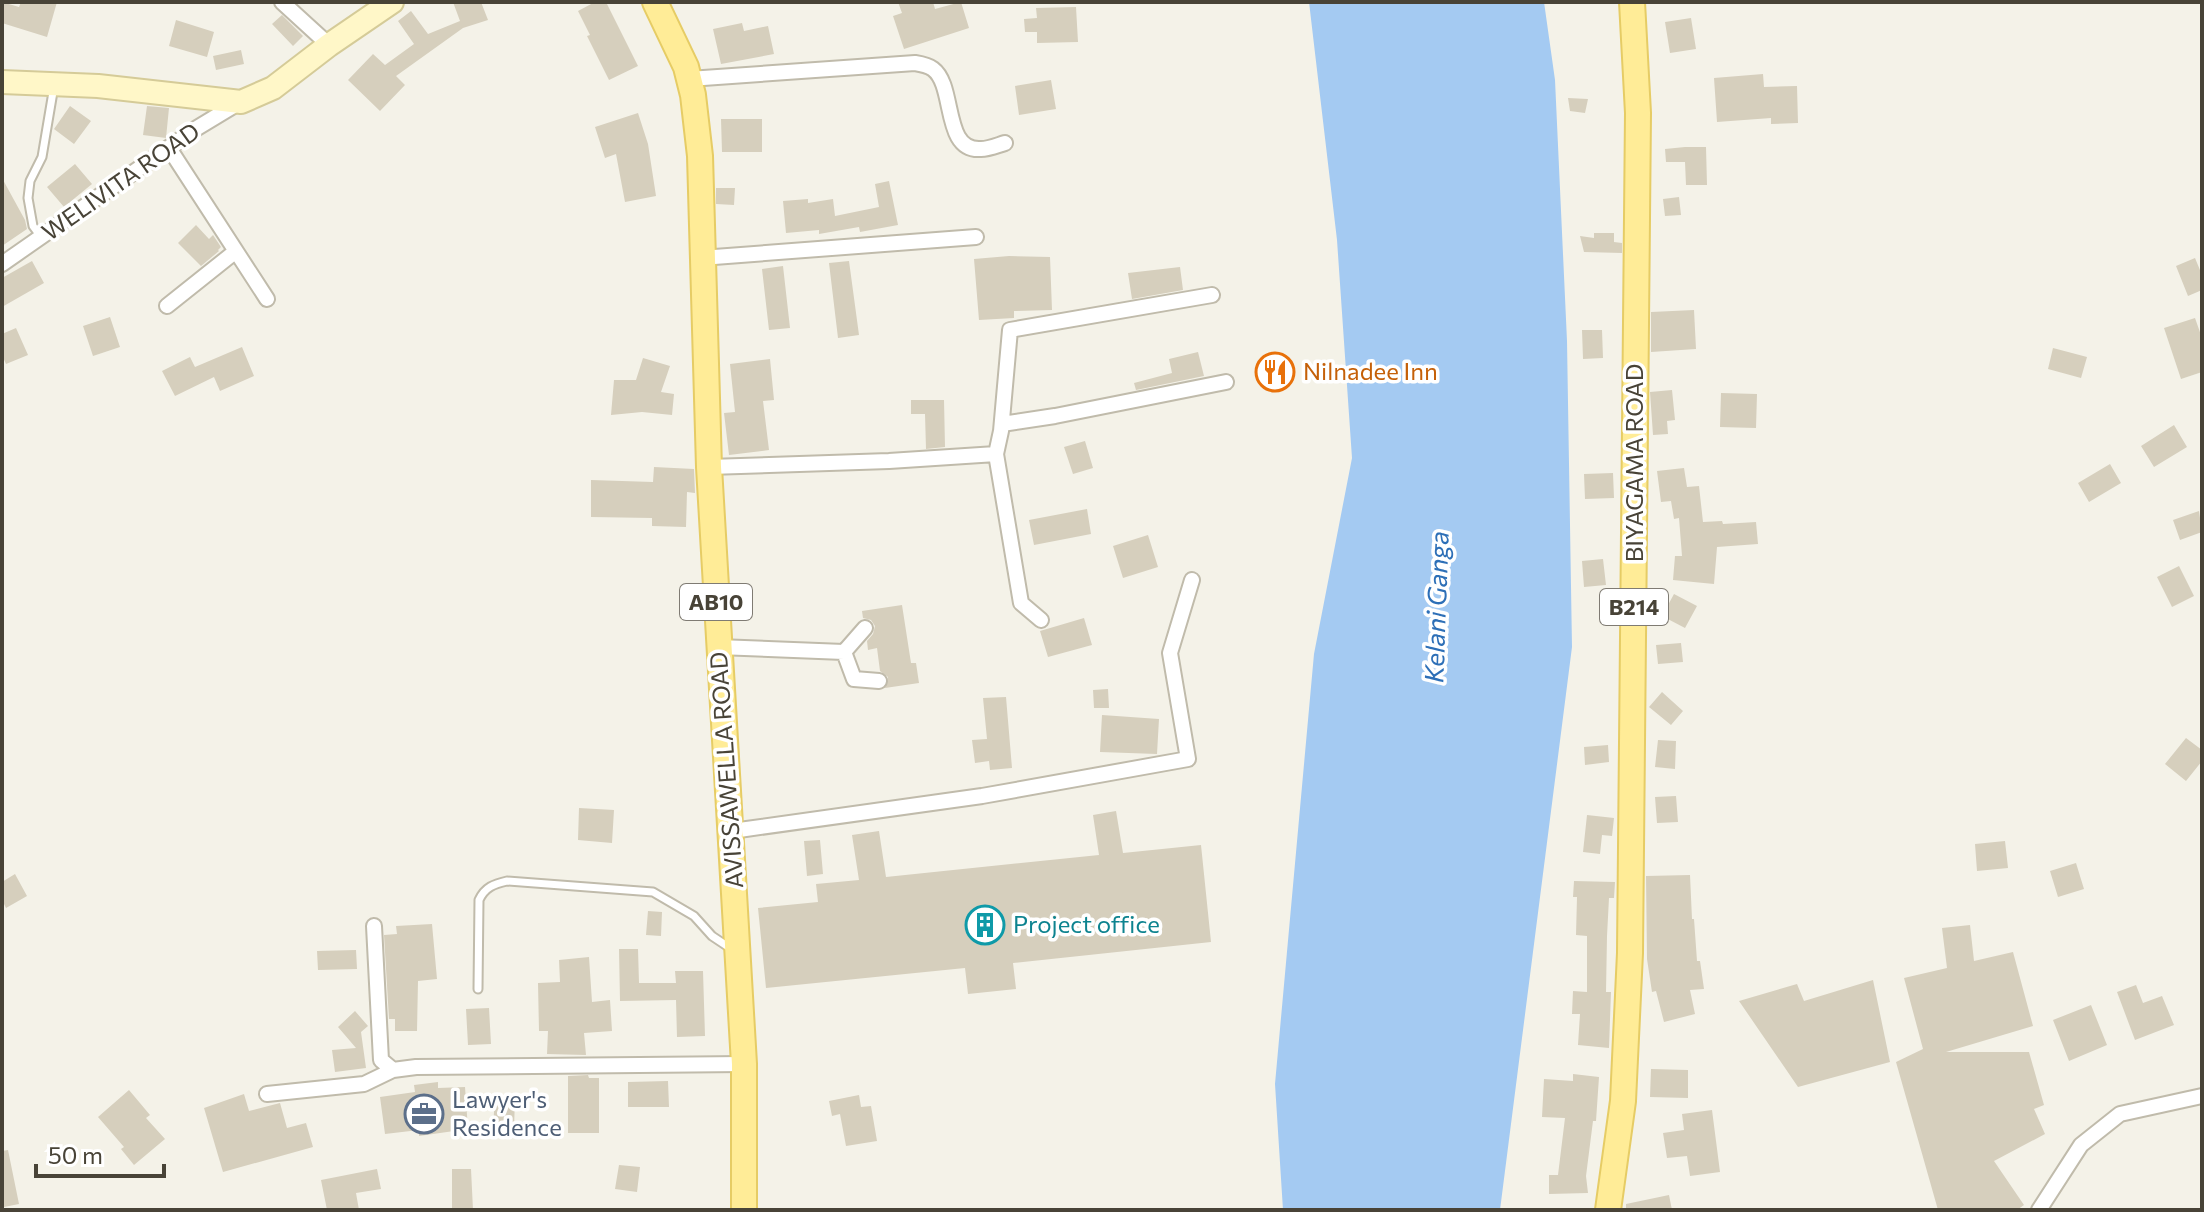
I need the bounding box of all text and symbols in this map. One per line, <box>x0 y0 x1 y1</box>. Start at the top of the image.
street label: WELIVITA ROAD <box>36 116 204 246</box>
restaurant icon: Nilnadee Inn <box>1254 351 1296 393</box>
place label: Nilnadee Inn <box>1303 356 1438 385</box>
street label: BIYAGAMA ROAD <box>1619 364 1648 562</box>
water label: Kelani Ganga <box>1417 531 1454 683</box>
road number: AB10 <box>680 584 752 620</box>
road number: B214 <box>1600 589 1668 625</box>
street label: AVISSAWELLA ROAD <box>703 651 748 889</box>
building icon: Project office <box>964 904 1006 946</box>
place label: Project office <box>1013 909 1160 938</box>
place label: Lawyer's Residence <box>452 1084 562 1141</box>
office icon: Lawyer's Residence <box>403 1093 445 1135</box>
scale bar <box>36 1128 164 1178</box>
text: 50 m <box>48 1140 103 1169</box>

